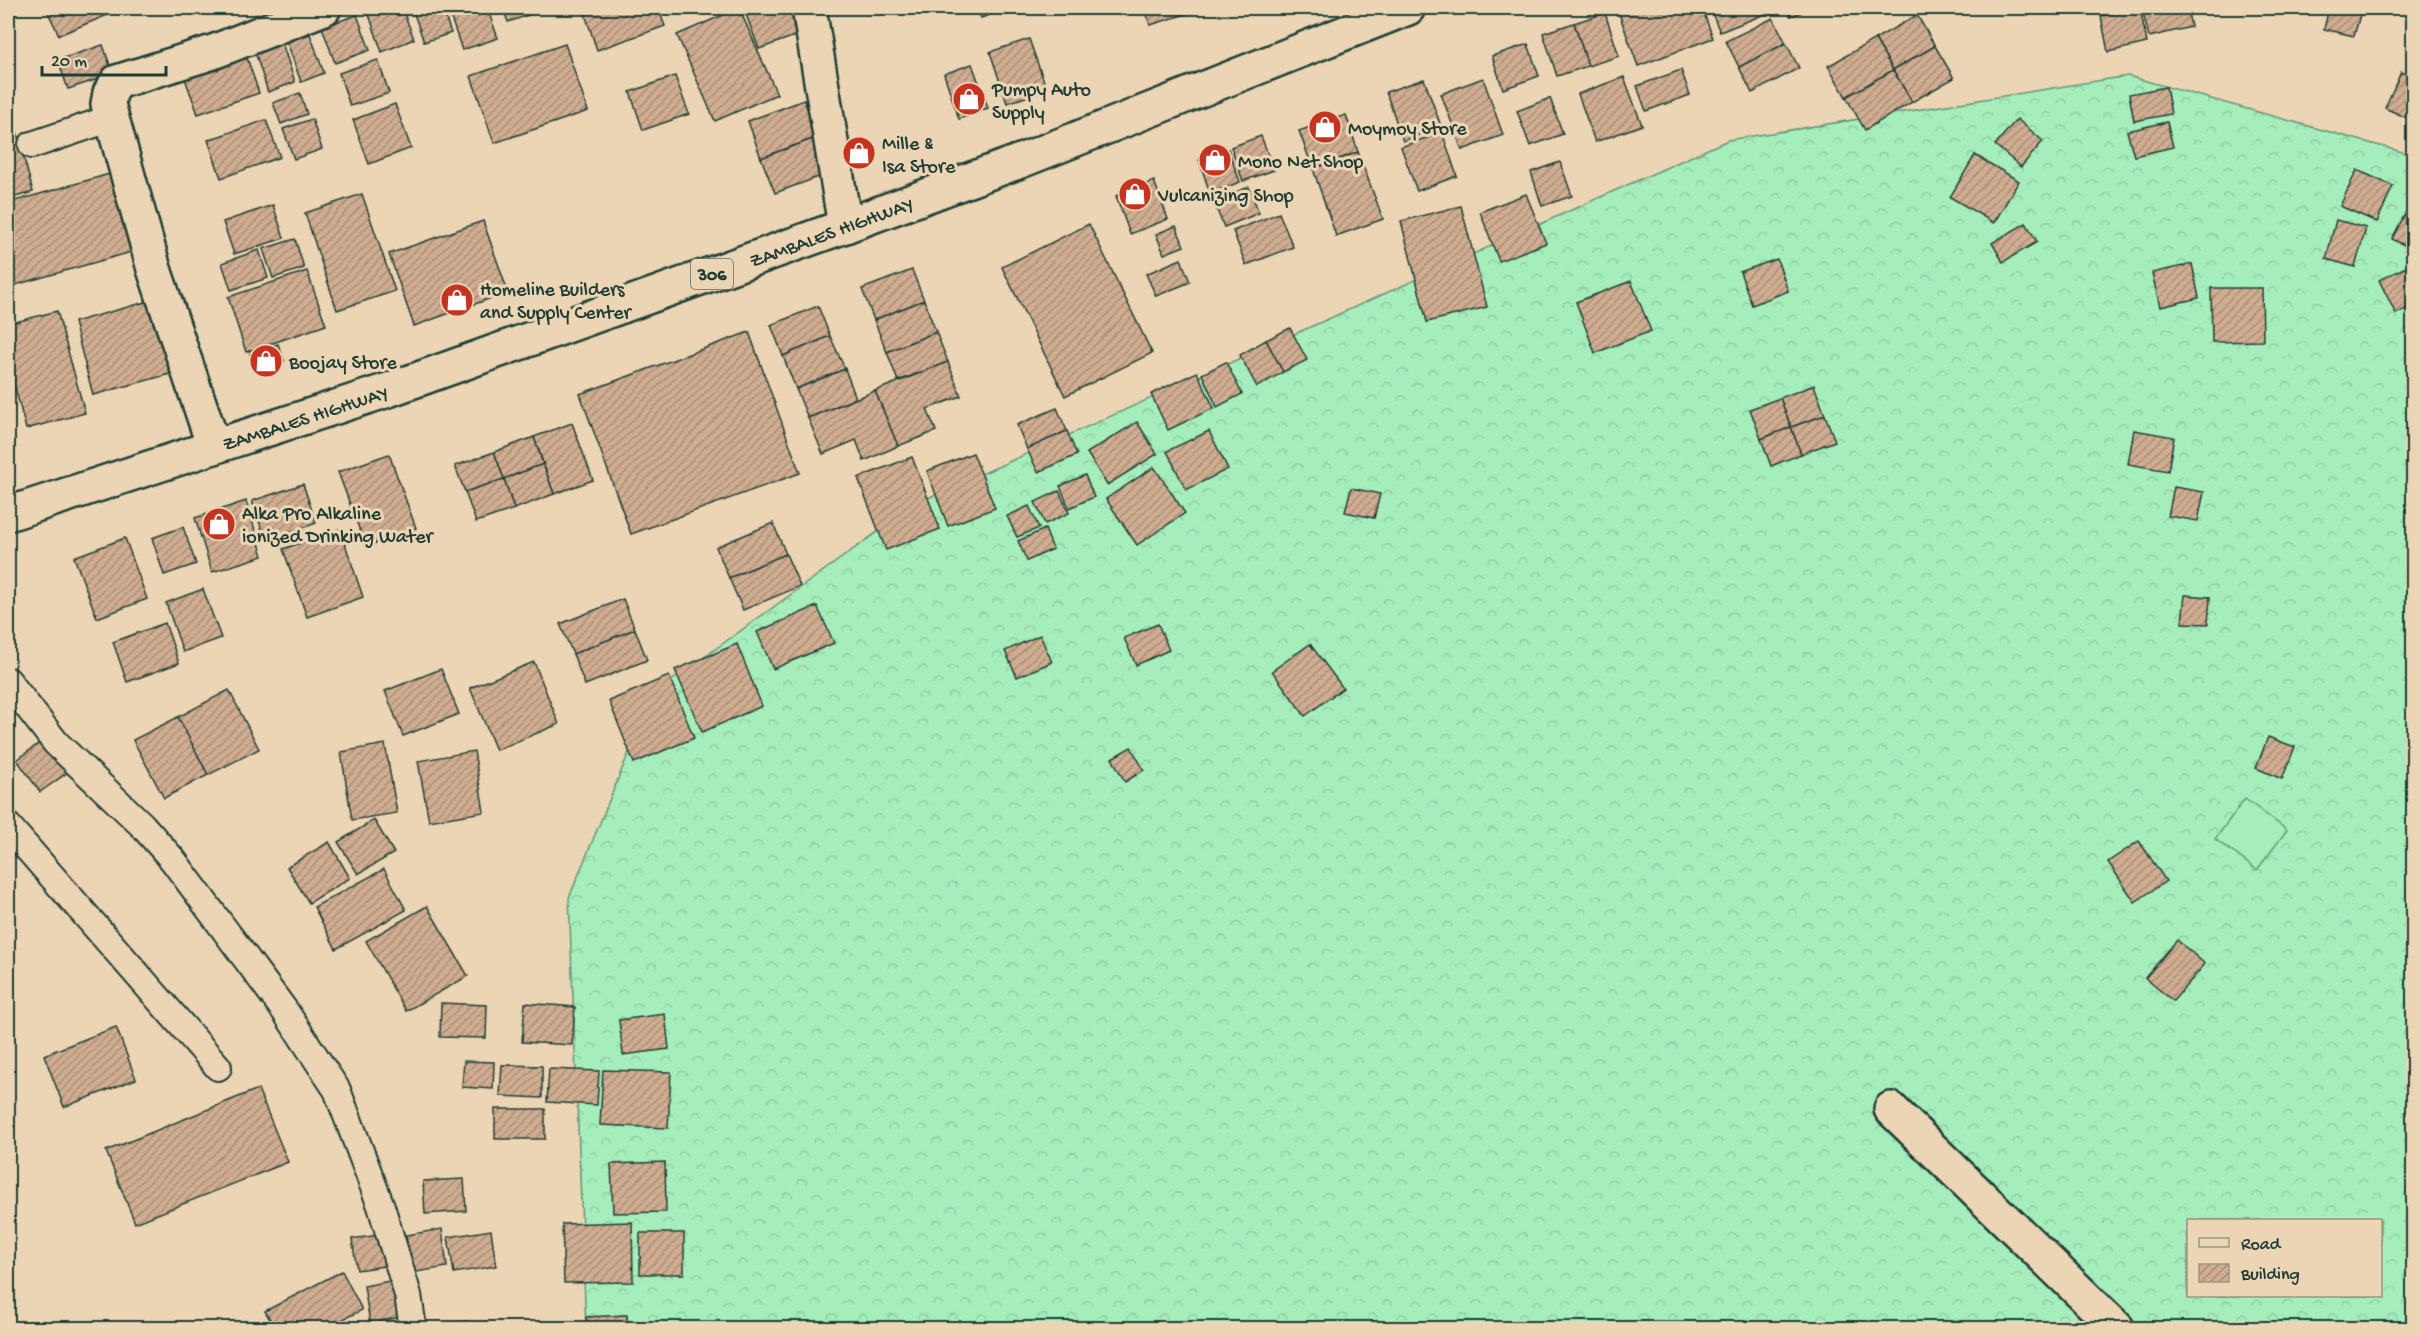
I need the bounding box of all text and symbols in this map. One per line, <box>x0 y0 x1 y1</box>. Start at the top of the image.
scale bar <box>42 39 166 77</box>
text: 20 m <box>51 52 87 73</box>
place label: Pumpy Auto Supply <box>991 80 1091 126</box>
shop icon: Pumpy Auto Supply <box>951 81 987 117</box>
shop icon: Moymoy Store <box>1307 109 1343 145</box>
place label: Moymoy Store <box>1348 119 1467 142</box>
place label: Mille & Isa Store <box>882 134 956 180</box>
shop icon: Mille & Isa Store <box>841 135 877 171</box>
shop icon: Mono Net Shop <box>1197 142 1233 178</box>
place label: Mono Net Shop <box>1238 152 1364 175</box>
shop icon: Vulcanizing Shop <box>1117 176 1153 212</box>
place label: Vulcanizing Shop <box>1157 186 1294 209</box>
street label: ZAMBALES HIGHWAY <box>747 194 917 275</box>
road number: 306 <box>691 259 733 289</box>
place label: Homeline Builders and Supply Center <box>480 280 633 326</box>
shop icon: Homeline Builders and Supply Center <box>439 282 475 318</box>
shop icon: Boojay Store <box>248 343 284 379</box>
place label: Boojay Store <box>288 353 397 376</box>
street label: ZAMBALES HIGHWAY <box>220 383 392 458</box>
place label: Alka Pro Alkaline ionized Drinking Water <box>242 504 435 550</box>
shop icon: Alka Pro Alkaline ionized Drinking Water <box>201 506 237 542</box>
legend <box>2187 1219 2382 1297</box>
text: Road <box>2241 1235 2282 1256</box>
text: Building <box>2240 1265 2300 1286</box>

